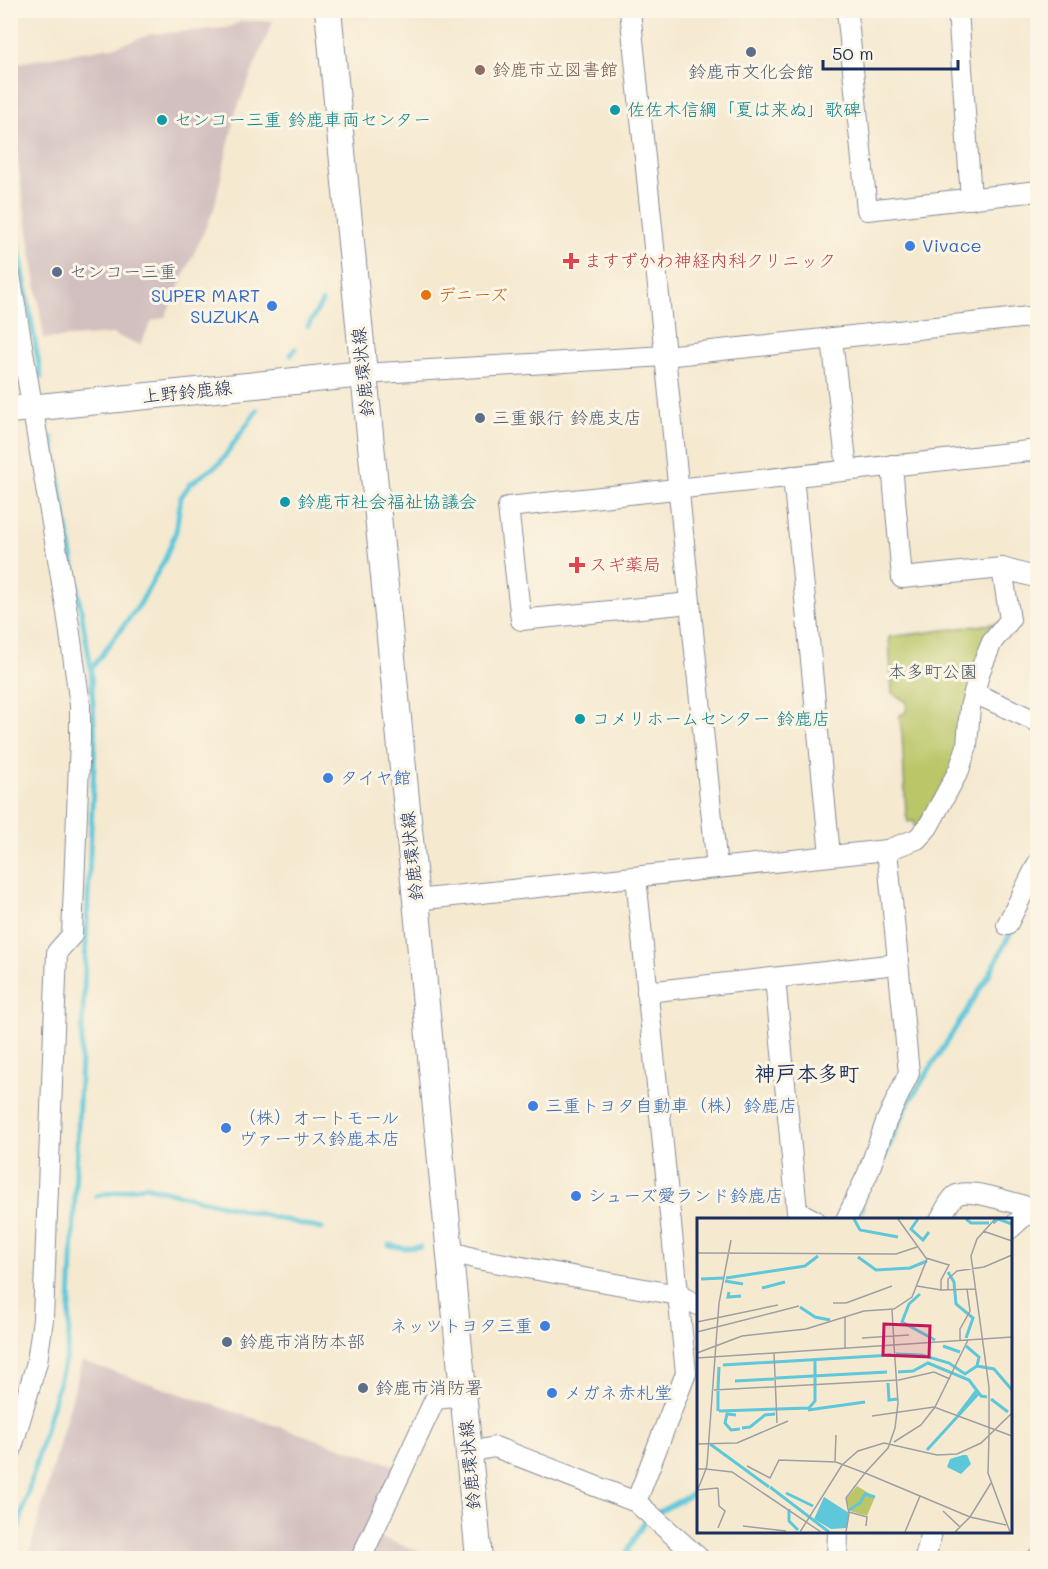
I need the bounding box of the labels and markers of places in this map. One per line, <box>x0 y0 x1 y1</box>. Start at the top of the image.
marker: 鈴鹿市文化会館 <box>744 45 758 59</box>
place label: 鈴鹿市立図書館 <box>492 57 618 81</box>
place label: 鈴鹿市文化会館 <box>688 59 814 83</box>
marker: 鈴鹿市立図書館 <box>473 63 487 77</box>
place label: 佐佐木信綱「夏は来ぬ」歌碑 <box>627 97 861 121</box>
marker: 佐佐木信綱「夏は来ぬ」歌碑 <box>608 103 622 117</box>
place label: センコー三重 鈴鹿車両センター <box>174 107 431 131</box>
marker: センコー三重 鈴鹿車両センター <box>155 113 169 127</box>
place label: Vivace <box>922 233 982 257</box>
marker: Vivace <box>903 239 917 253</box>
place label: ますずかわ神経内科クリニック <box>584 248 836 272</box>
marker: ますずかわ神経内科クリニック <box>562 252 580 270</box>
place label: センコー三重 <box>69 259 177 283</box>
marker: センコー三重 <box>50 265 64 279</box>
place label: デニーズ <box>438 282 508 306</box>
place label: SUPER MART SUZUKA <box>151 283 260 328</box>
marker: デニーズ <box>419 288 433 302</box>
marker: SUPER MART SUZUKA <box>265 299 279 313</box>
place label: 三重銀行 鈴鹿支店 <box>492 405 642 429</box>
marker: 三重銀行 鈴鹿支店 <box>473 411 487 425</box>
place label: 鈴鹿市社会福祉協議会 <box>297 489 477 513</box>
marker: 鈴鹿市社会福祉協議会 <box>278 495 292 509</box>
place label: スギ薬局 <box>589 552 661 576</box>
marker: スギ薬局 <box>570 558 584 572</box>
place label: コメリホームセンター 鈴鹿店 <box>592 706 830 730</box>
marker: コメリホームセンター 鈴鹿店 <box>573 712 587 726</box>
place label: タイヤ館 <box>340 765 411 789</box>
marker: タイヤ館 <box>321 771 335 785</box>
place label: 三重トヨタ自動車（株）鈴鹿店 <box>545 1093 797 1117</box>
marker: 三重トヨタ自動車（株）鈴鹿店 <box>526 1099 540 1113</box>
place label: （株）オートモール ヴァーサス鈴鹿本店 <box>238 1105 400 1150</box>
marker: （株）オートモール ヴァーサス鈴鹿本店 <box>219 1121 233 1135</box>
place label: シューズ愛ランド鈴鹿店 <box>588 1183 783 1207</box>
marker: シューズ愛ランド鈴鹿店 <box>569 1189 583 1203</box>
place label: ネッツトヨタ三重 <box>390 1313 533 1337</box>
marker: ネッツトヨタ三重 <box>538 1319 552 1333</box>
place label: 鈴鹿市消防本部 <box>239 1329 365 1353</box>
marker: 鈴鹿市消防本部 <box>220 1335 234 1349</box>
place label: 鈴鹿市消防署 <box>375 1375 483 1399</box>
place label: メガネ赤札堂 <box>564 1380 672 1404</box>
marker: 鈴鹿市消防署 <box>356 1381 370 1395</box>
marker: メガネ赤札堂 <box>545 1386 559 1400</box>

